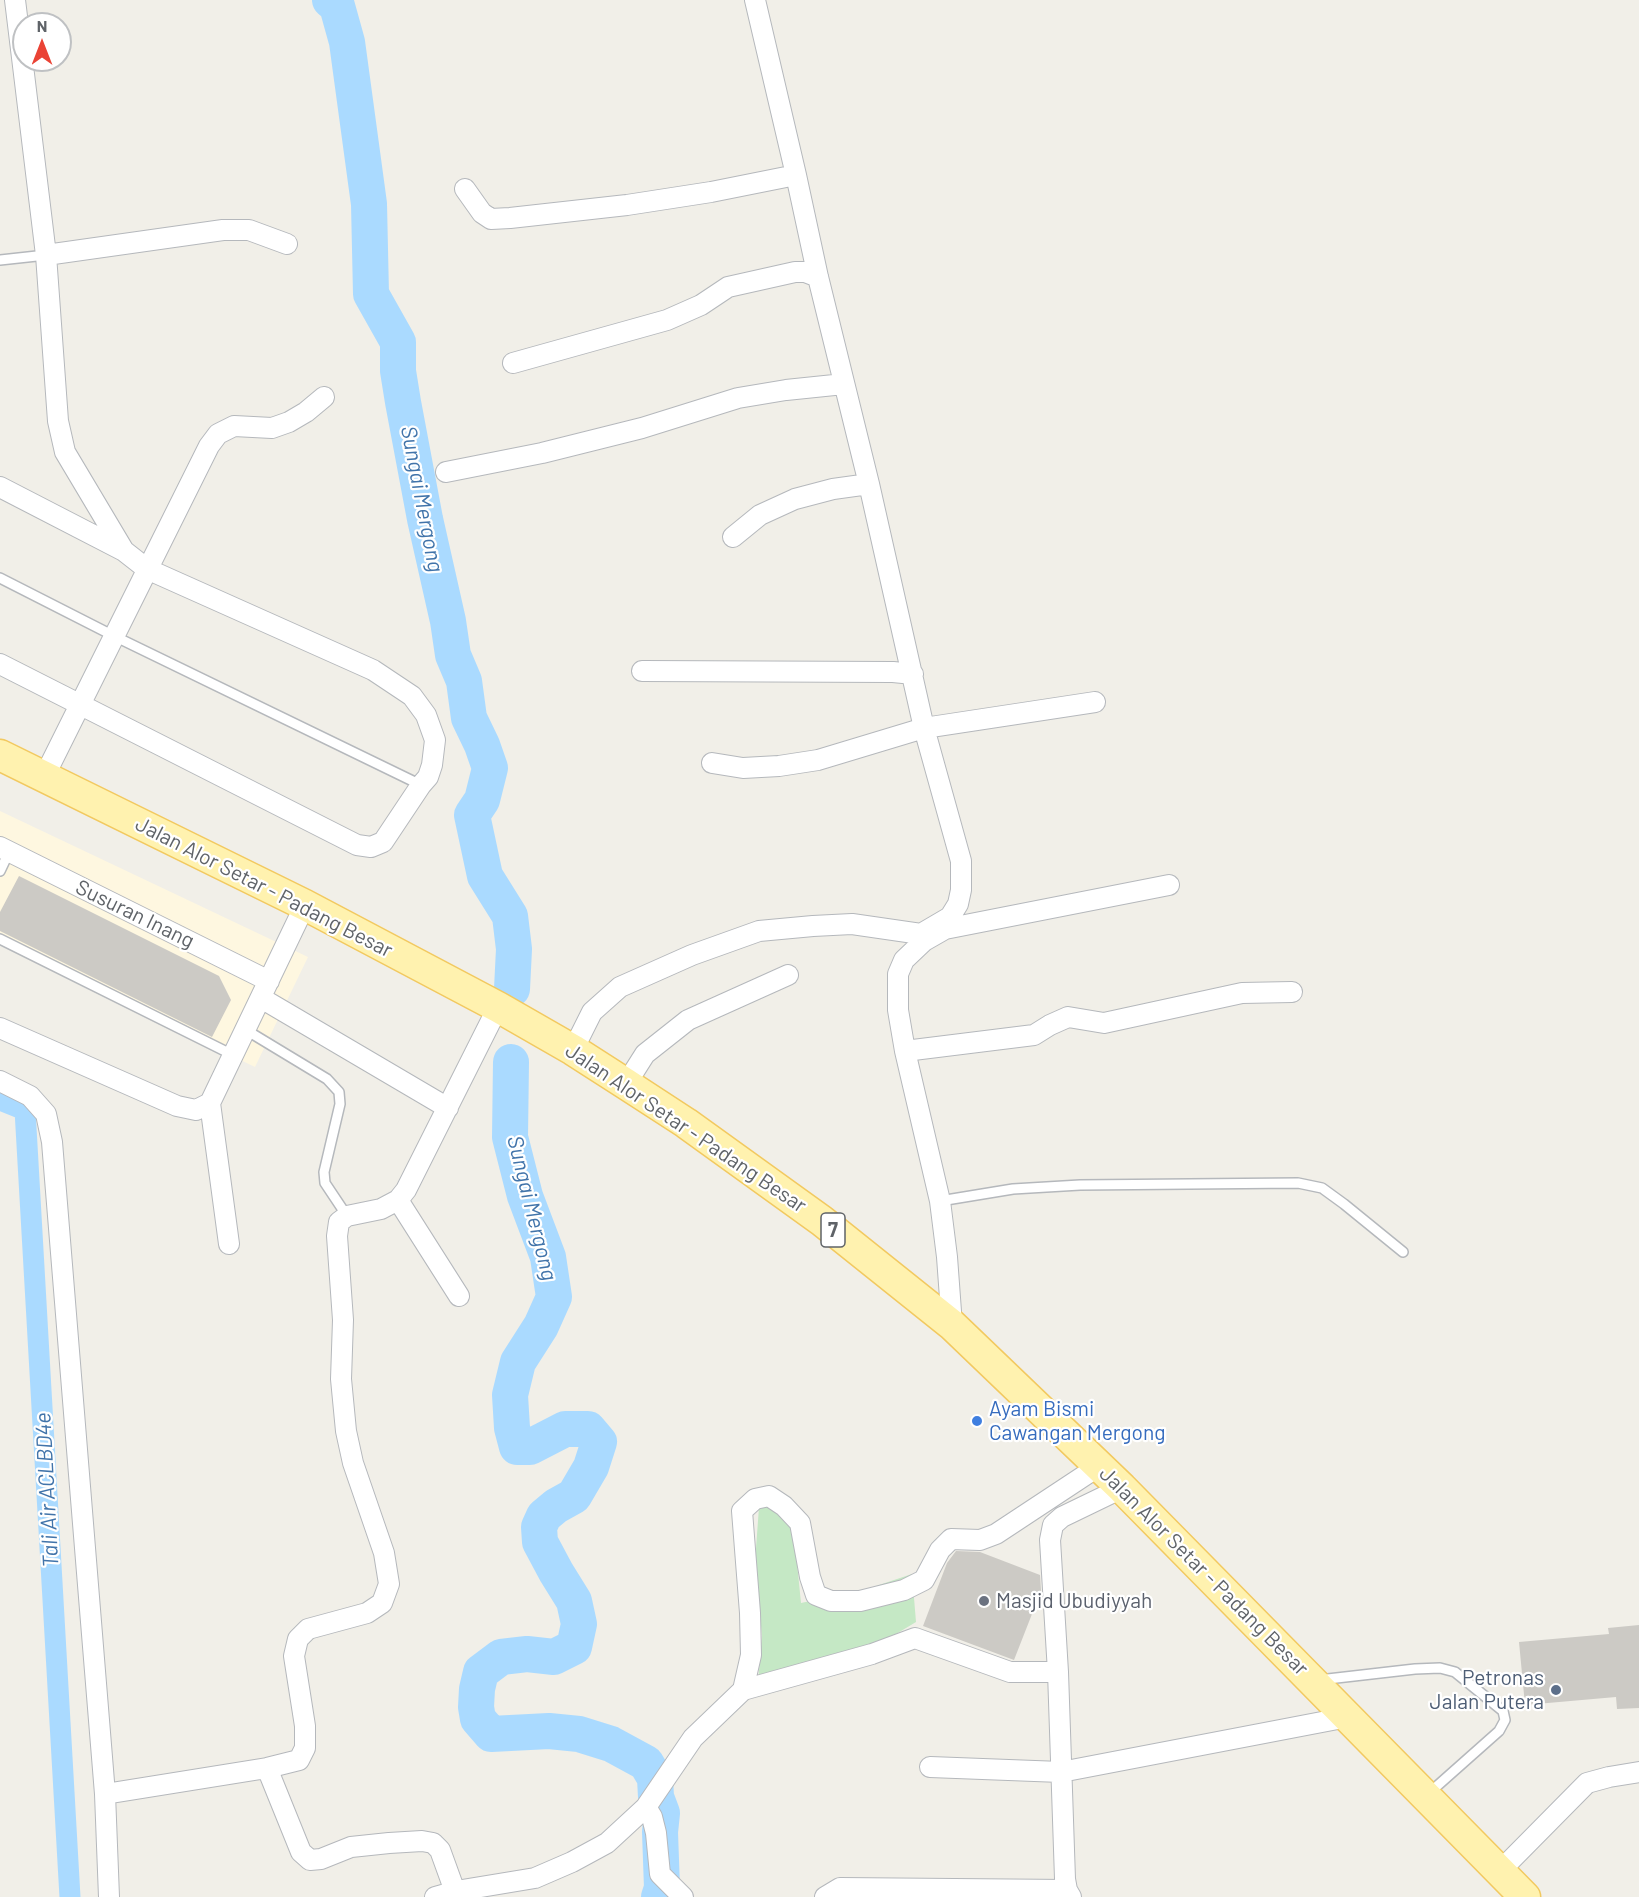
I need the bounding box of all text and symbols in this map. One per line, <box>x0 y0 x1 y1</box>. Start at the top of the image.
north arrow <box>12 12 72 72</box>
text: N <box>37 16 47 35</box>
water label: Sungai Mergong <box>395 424 449 574</box>
street label: Jalan Alor Setar - Padang Besar <box>131 811 397 963</box>
street label: Susuran Inang <box>72 874 198 954</box>
street label: Jalan Alor Setar - Padang Besar <box>561 1038 811 1218</box>
water label: Sungai Mergong <box>501 1133 563 1283</box>
road number: 7 <box>821 1213 845 1247</box>
place label: Ayam Bismi Cawangan Mergong <box>989 1396 1165 1446</box>
water label: Tali Air ACLBD4e <box>30 1412 64 1568</box>
marker: Ayam Bismi Cawangan Mergong <box>970 1414 984 1428</box>
street label: Jalan Alor Setar - Padang Besar <box>1094 1461 1314 1681</box>
place label: Masjid Ubudiyyah <box>996 1588 1152 1614</box>
marker: Masjid Ubudiyyah <box>977 1594 991 1608</box>
place label: Petronas Jalan Putera <box>1430 1665 1544 1715</box>
marker: Petronas Jalan Putera <box>1549 1683 1563 1697</box>

